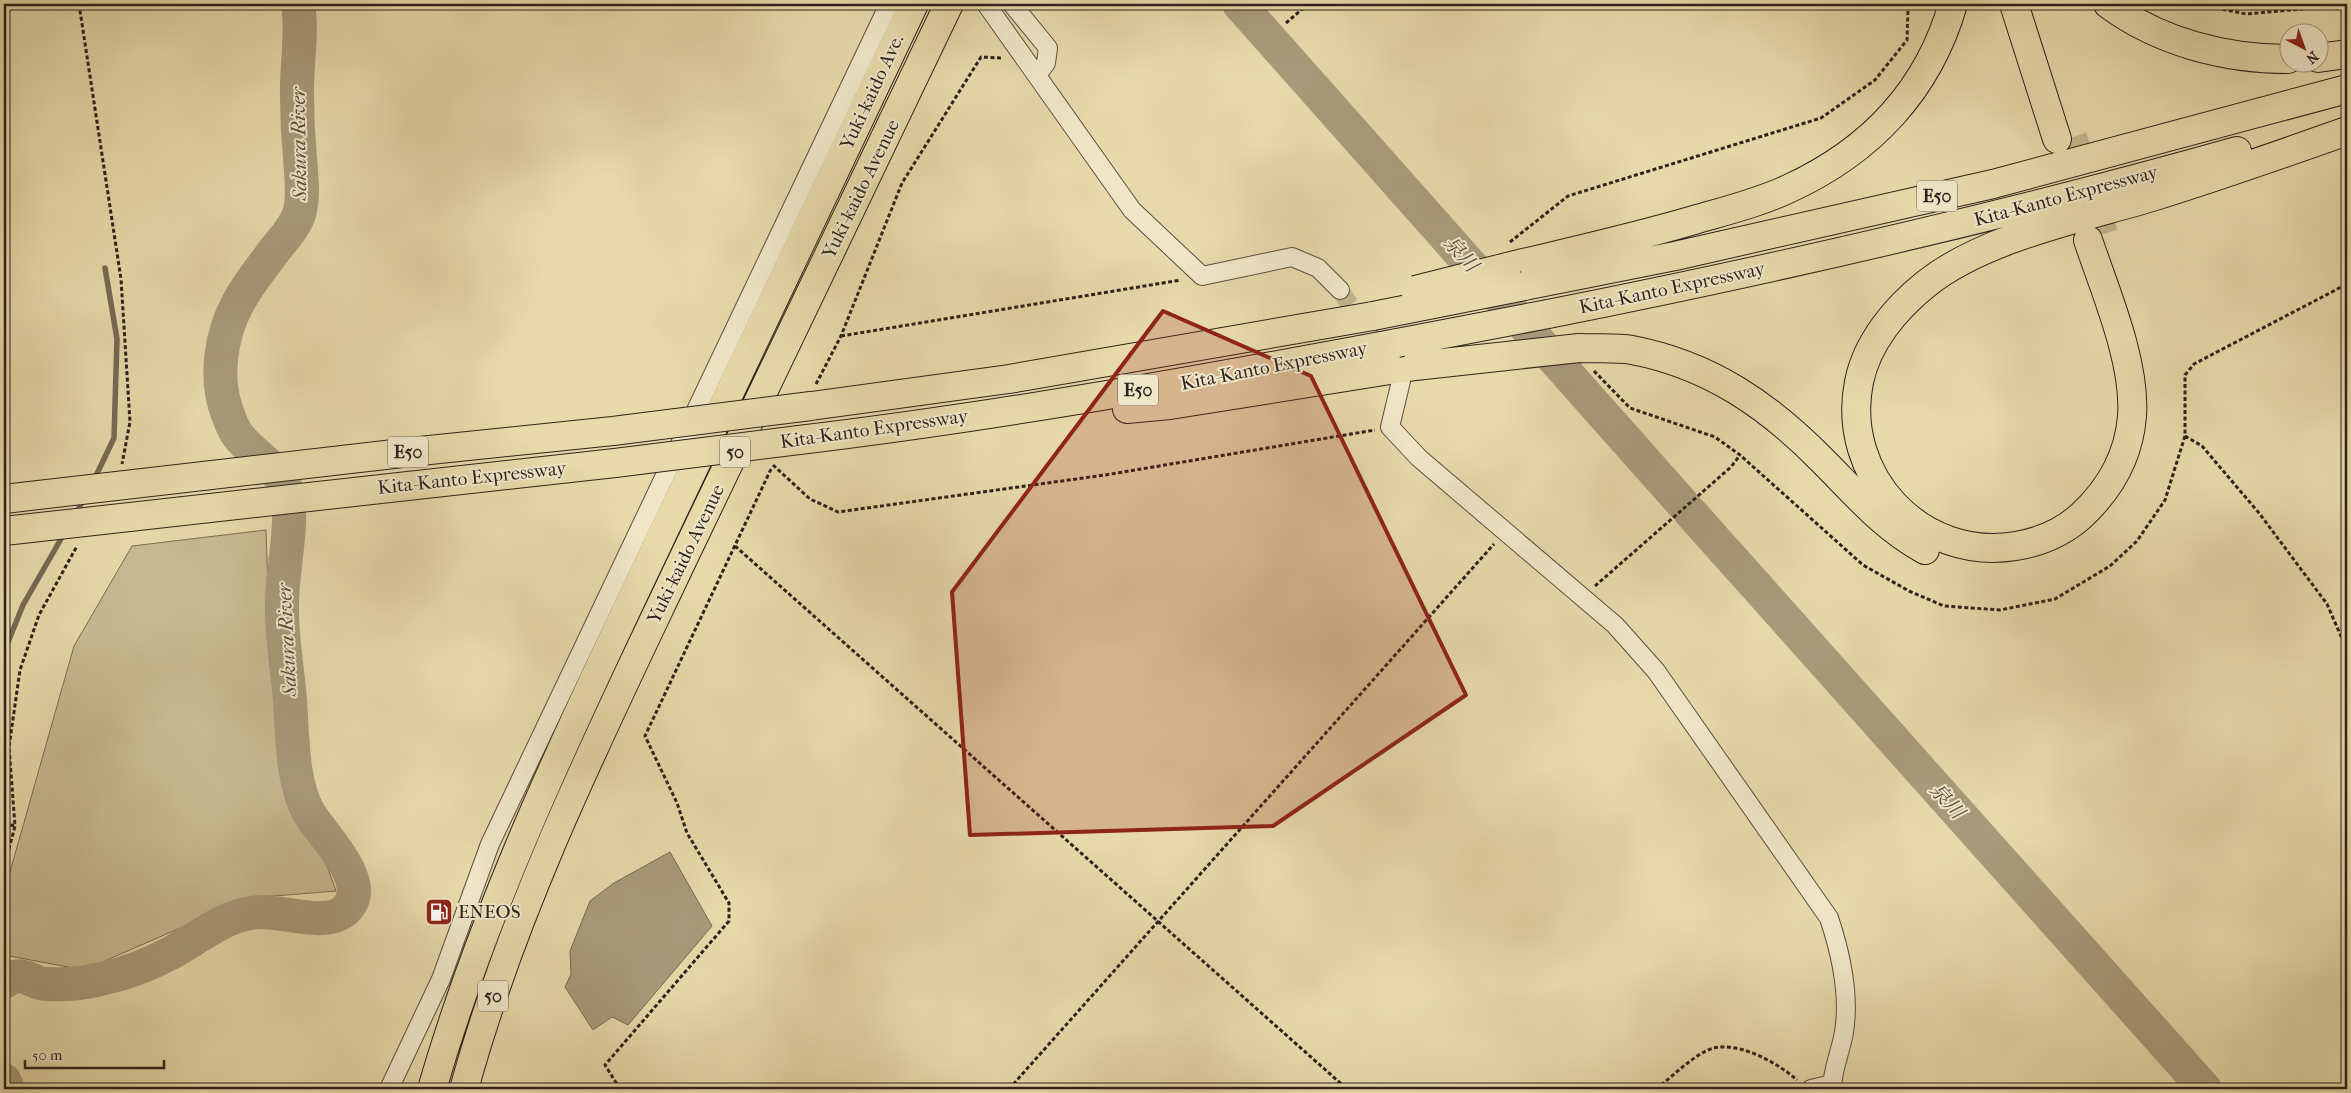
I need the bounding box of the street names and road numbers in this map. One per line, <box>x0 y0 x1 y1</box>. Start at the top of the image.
street label: Yuki-kaido Ave. <box>835 31 908 154</box>
street label: Yuki-kaido Avenue <box>817 116 904 263</box>
street label: Kita-Kanto Expressway <box>1972 161 2161 231</box>
road number: E50 <box>1917 180 1957 212</box>
street label: Kita-Kanto Expressway <box>1577 257 1768 318</box>
street label: Kita-Kanto Expressway <box>1179 337 1370 395</box>
road number: E50 <box>1118 374 1158 406</box>
street label: Kita-Kanto Expressway <box>779 405 970 453</box>
road number: E50 <box>388 437 428 468</box>
road number: 50 <box>720 437 750 468</box>
street label: Kita-Kanto Expressway <box>377 457 568 499</box>
street label: Yuki-kaido Avenue <box>642 481 729 628</box>
road number: 50 <box>478 980 508 1011</box>

